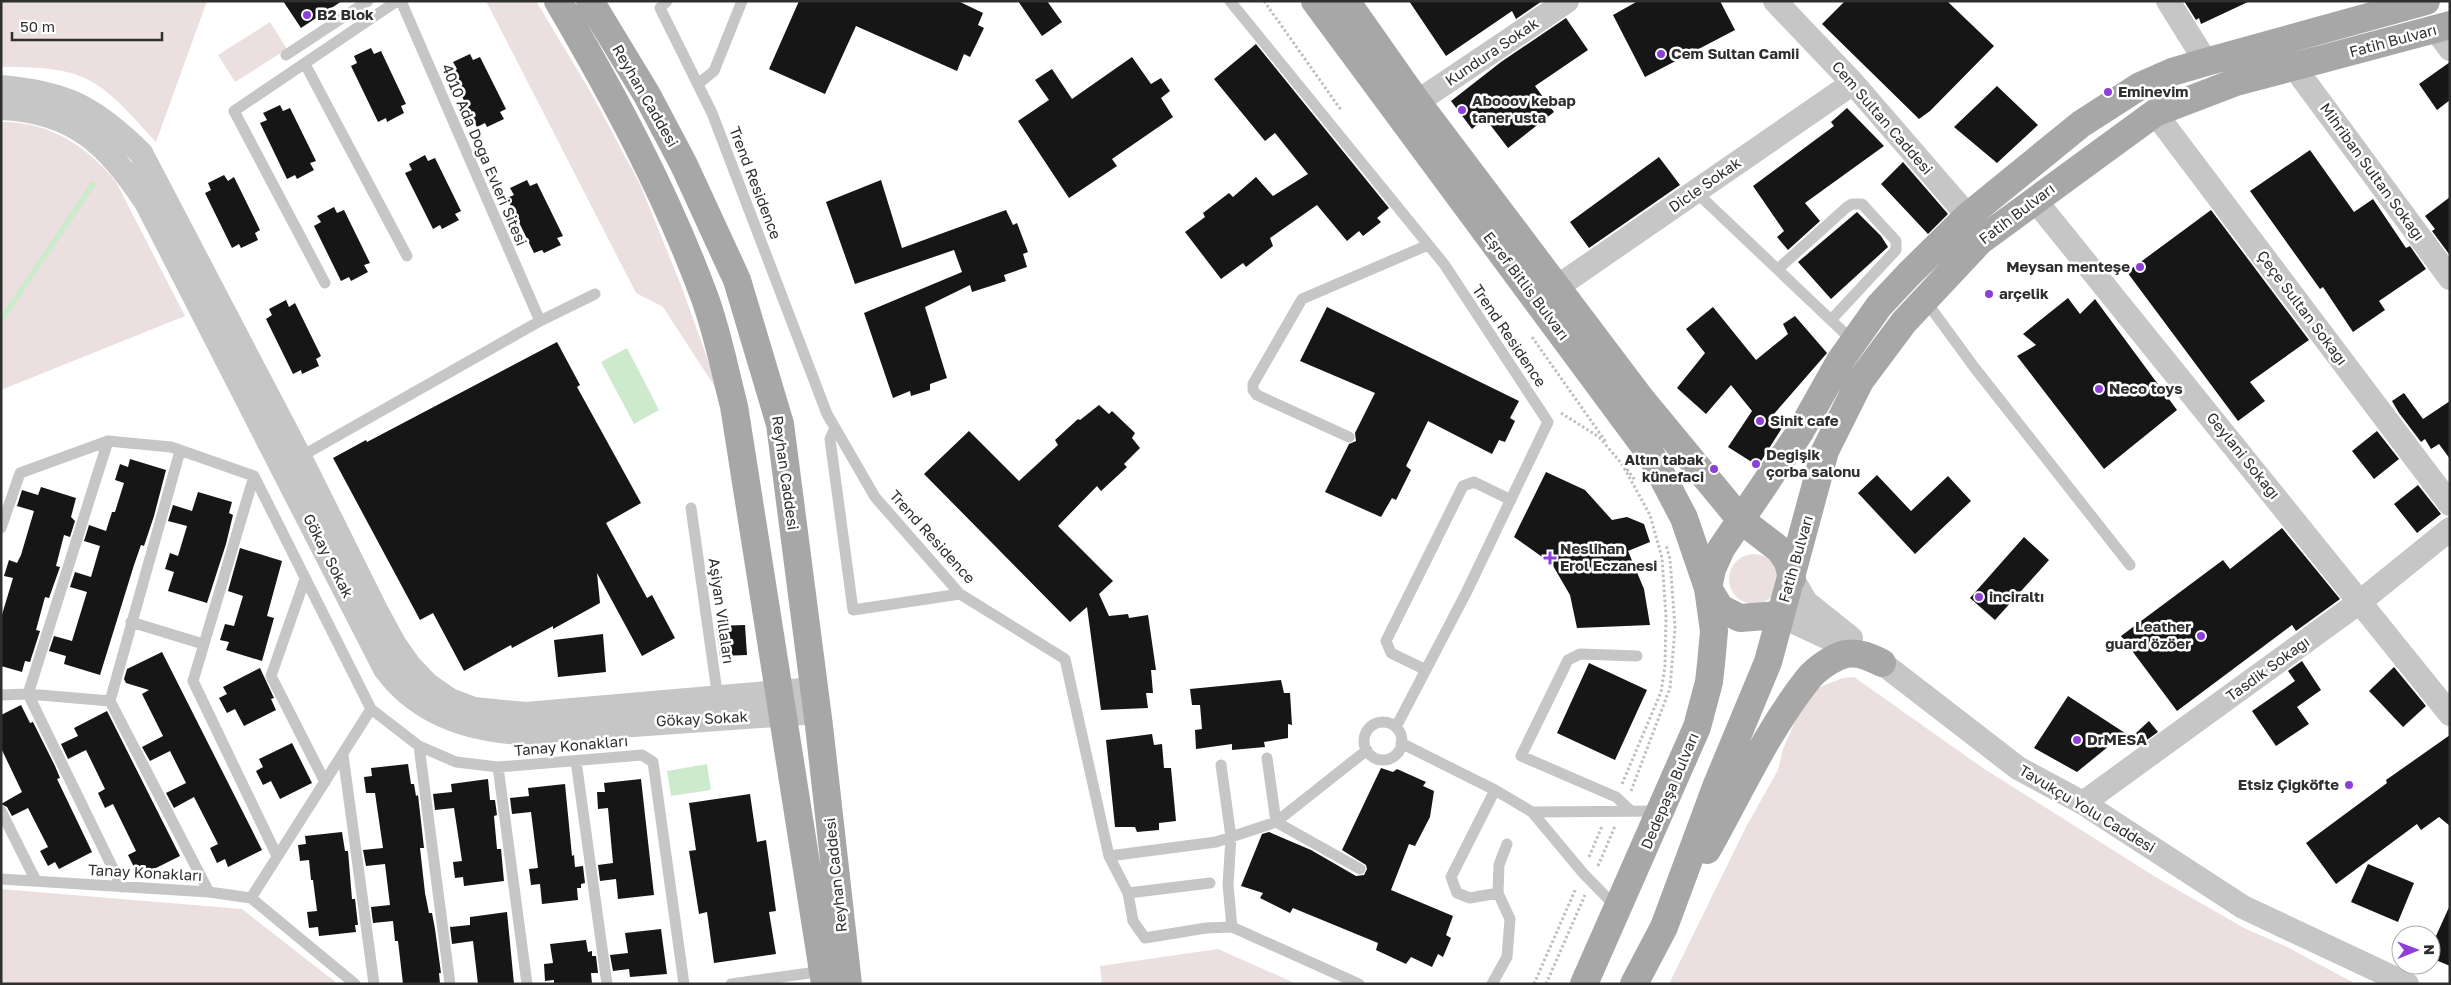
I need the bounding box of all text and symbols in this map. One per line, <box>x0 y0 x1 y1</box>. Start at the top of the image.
place label: B2 Blok <box>317 5 374 23</box>
marker: B2 Blok <box>301 9 313 21</box>
scale bar <box>12 10 162 42</box>
street label: Kundura Sokak <box>1441 13 1542 89</box>
text: 50 m <box>20 17 55 35</box>
street label: Fatih Bulvarı <box>2347 20 2438 60</box>
street label: Reyhan Caddesi <box>609 41 682 150</box>
place label: Cem Sultan Camii <box>1671 44 1799 62</box>
marker: Cem Sultan Camii <box>1655 48 1667 60</box>
street label: Cem Sultan Caddesi <box>1829 57 1937 178</box>
street label: 4010 Ada Doğa Evleri Sitesi <box>438 61 531 248</box>
place label: Eminevim <box>2118 82 2188 100</box>
marker: Eminevim <box>2102 86 2114 98</box>
place label: Abooov kebap taner usta <box>1472 91 1576 126</box>
street label: Mihriban Sultan Sokağı <box>2317 99 2429 244</box>
marker: Abooov kebap taner usta <box>1456 104 1468 116</box>
street label: Trend Residence <box>726 124 786 242</box>
street label: Dicle Sokak <box>1665 153 1744 216</box>
street label: Fatih Bulvarı <box>1975 179 2058 247</box>
street label: Eşref Bitlis Bulvarı <box>1480 228 1573 343</box>
street label: Çeçe Sultan Sokağı <box>2254 247 2352 368</box>
place label: Meysan menteşe <box>2006 257 2130 275</box>
marker: Meysan menteşe <box>2134 261 2146 273</box>
street label: Trend Residence <box>1469 281 1551 390</box>
place label: arçelik <box>1999 284 2049 302</box>
marker: arçelik <box>1983 288 1995 300</box>
place label: Neco toys <box>2109 379 2183 397</box>
marker: Neco toys <box>2093 383 2105 395</box>
street label: Geylani Sokağı <box>2203 408 2284 502</box>
place label: Sinit cafe <box>1770 411 1839 429</box>
street label: Reyhan Caddesi <box>769 415 803 531</box>
marker: Sinit cafe <box>1754 415 1766 427</box>
place label: Değişik çorba salonu <box>1766 445 1860 480</box>
place label: Altın tabak künefaci <box>1625 450 1704 485</box>
marker: Değişik çorba salonu <box>1750 458 1762 470</box>
marker: Altın tabak künefaci <box>1708 463 1720 475</box>
street label: Trend Residence <box>886 486 980 587</box>
street label: Gökay Sokak <box>300 510 358 601</box>
street label: Fatih Bulvarı <box>1774 513 1816 604</box>
place label: Neslihan Erol Eczanesi <box>1560 539 1657 574</box>
marker: Neslihan Erol Eczanesi <box>1544 552 1556 564</box>
street label: Aşiyan Villaları <box>706 557 738 665</box>
place label: inciraltı <box>1989 587 2044 605</box>
marker: inciraltı <box>1973 591 1985 603</box>
place label: Leather guard özöer <box>2105 617 2191 652</box>
marker: Leather guard özöer <box>2195 630 2207 642</box>
street label: Tasdik Sokağı <box>2222 632 2313 704</box>
street label: Gökay Sokak <box>655 707 749 729</box>
street label: Dedepaşa Bulvarı <box>1636 730 1702 852</box>
place label: DrMESA <box>2087 730 2147 748</box>
street label: Tanay Konakları <box>513 731 629 759</box>
marker: DrMESA <box>2071 734 2083 746</box>
street label: Tavukçu Yolu Caddesi <box>2016 760 2159 856</box>
place label: Etsiz Çiğköfte <box>2238 775 2339 793</box>
marker: Etsiz Çiğköfte <box>2343 779 2355 791</box>
street label: Reyhan Caddesi <box>820 817 850 933</box>
street label: Tanay Konakları <box>87 860 203 884</box>
north arrow <box>2391 925 2441 975</box>
text: N <box>2421 944 2438 955</box>

